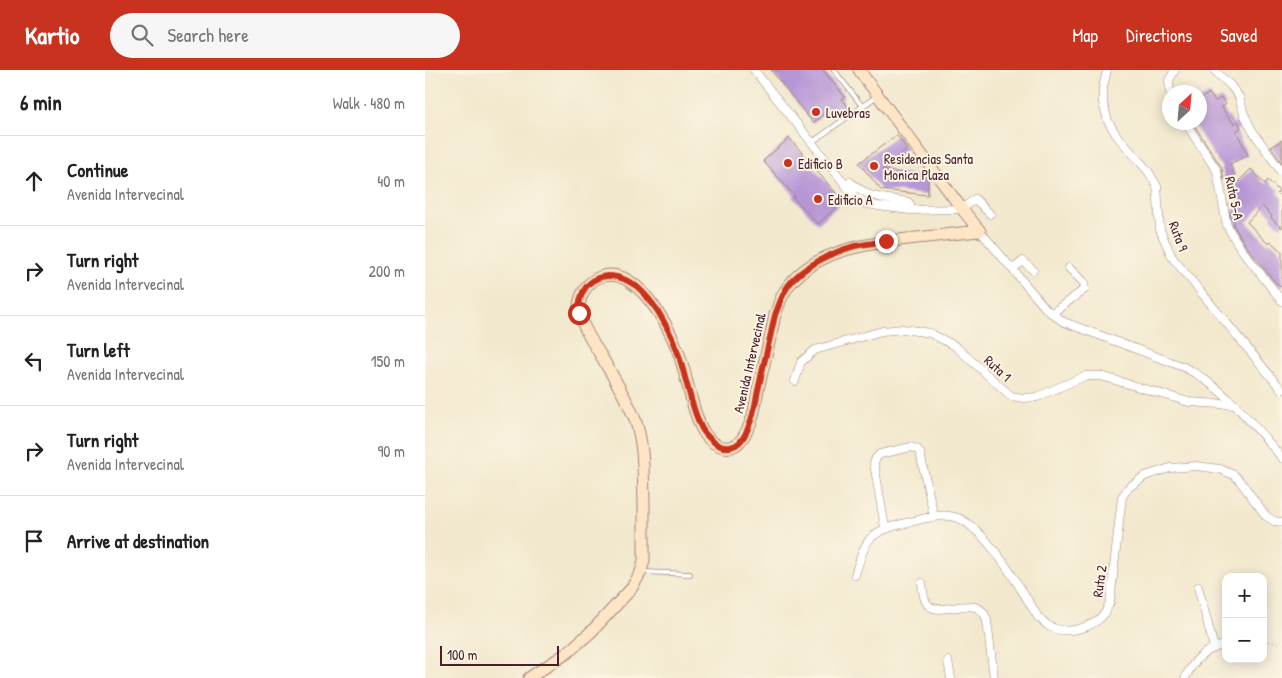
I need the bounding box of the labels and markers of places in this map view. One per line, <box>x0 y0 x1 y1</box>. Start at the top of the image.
place label: Luvebras <box>826 103 870 122</box>
marker: Luvebras <box>810 106 822 118</box>
place label: Residencias Santa Monica Plaza <box>884 149 974 184</box>
place label: Edificio B <box>798 154 843 173</box>
marker: Edificio B <box>782 157 794 169</box>
marker: Residencias Santa Monica Plaza <box>868 160 880 172</box>
place label: Edificio A <box>828 190 873 209</box>
marker: Edificio A <box>812 193 824 205</box>

